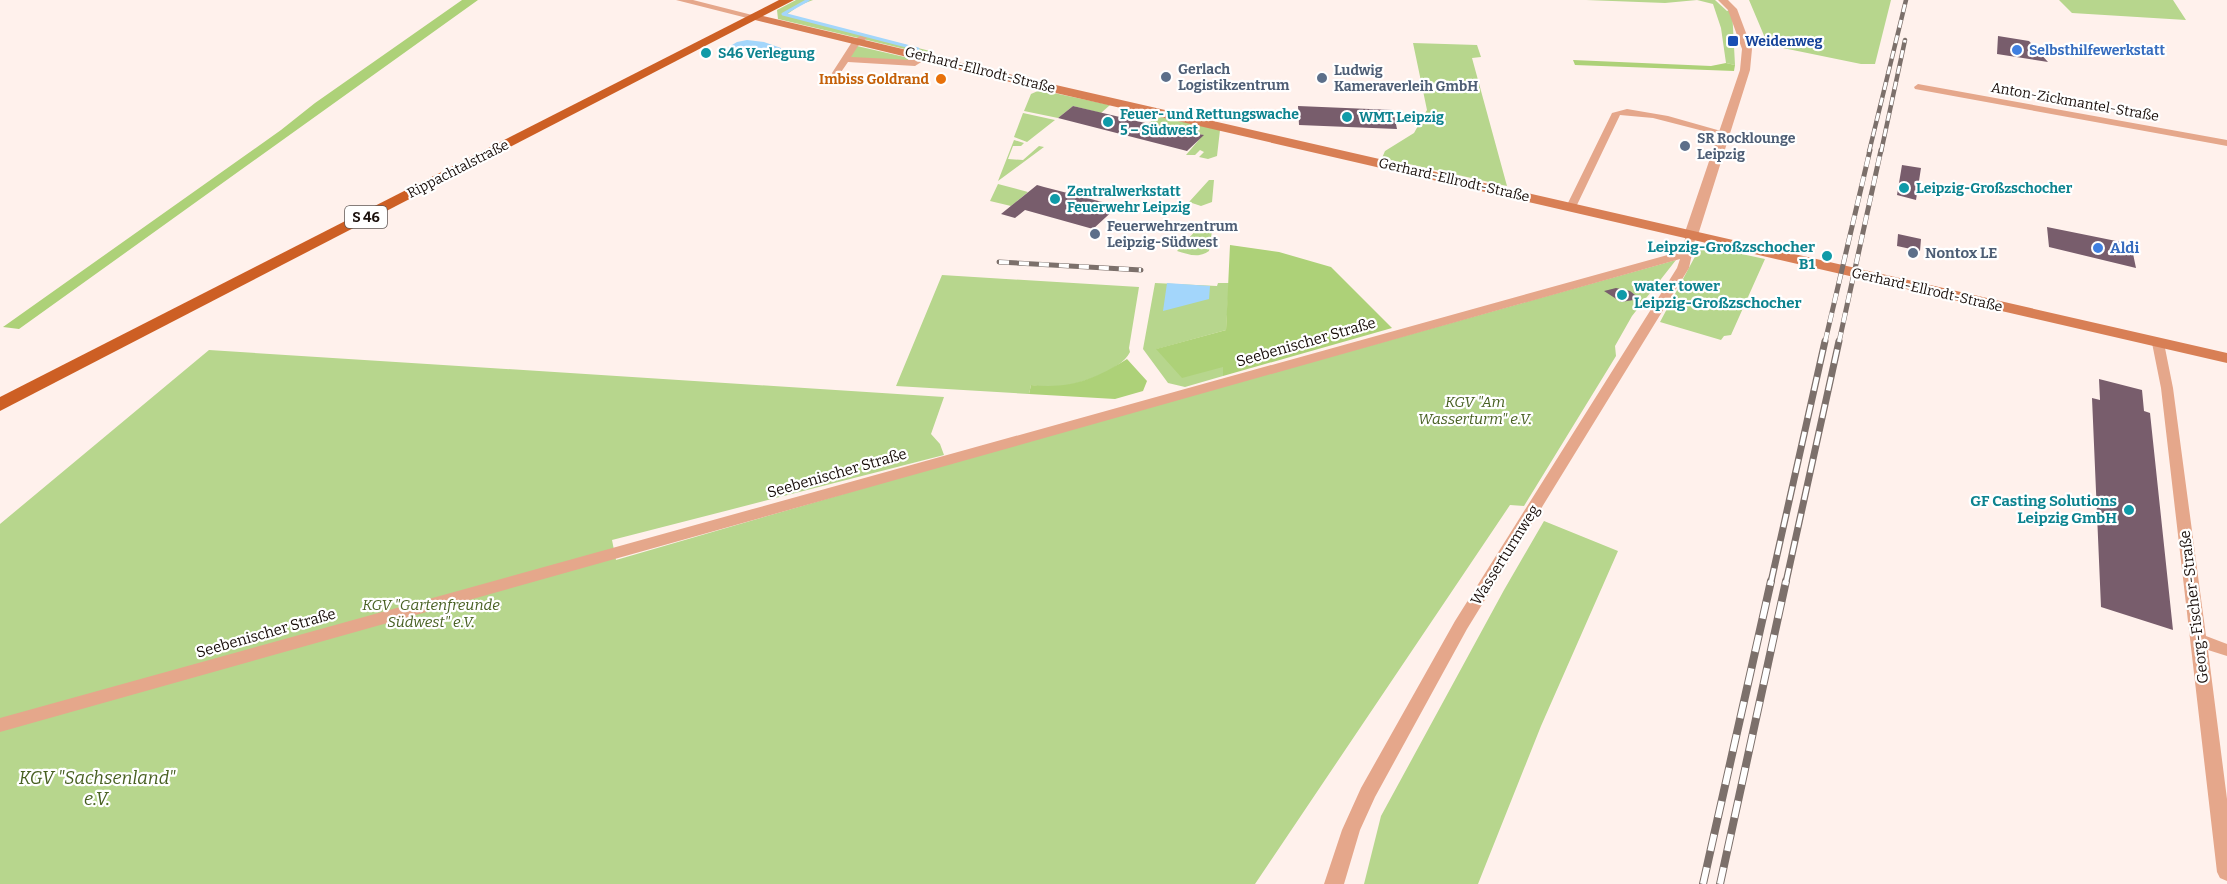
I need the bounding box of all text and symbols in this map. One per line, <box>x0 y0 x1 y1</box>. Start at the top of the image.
place label: Weidenweg <box>1745 33 1823 50</box>
marker: Weidenweg <box>1726 34 1740 48</box>
place label: Selbsthilfewerkstatt <box>2029 42 2165 59</box>
street label: Gerhard-Ellrodt-Straße <box>903 43 1057 97</box>
marker: Selbsthilfewerkstatt <box>2010 43 2024 57</box>
place label: S46 Verlegung <box>718 45 815 62</box>
marker: S46 Verlegung <box>699 46 713 60</box>
place label: Gerlach Logistikzentrum <box>1178 61 1290 94</box>
place label: Ludwig Kameraverleih GmbH <box>1334 62 1478 95</box>
marker: Gerlach Logistikzentrum <box>1159 70 1173 84</box>
place label: Imbiss Goldrand <box>819 71 930 88</box>
marker: Ludwig Kameraverleih GmbH <box>1315 71 1329 85</box>
marker: Imbiss Goldrand <box>934 72 948 86</box>
street label: Anton-Zickmantel-Straße <box>1990 79 2160 125</box>
place label: Feuer- und Rettungswache 5 – Südwest <box>1120 106 1299 139</box>
place label: WMT Leipzig <box>1359 109 1444 126</box>
marker: WMT Leipzig <box>1340 110 1354 124</box>
marker: Feuer- und Rettungswache 5 – Südwest <box>1101 115 1115 129</box>
place label: SR Rocklounge Leipzig <box>1697 130 1796 163</box>
street label: Rippachtalstraße <box>404 136 512 202</box>
marker: SR Rocklounge Leipzig <box>1678 139 1692 153</box>
street label: Gerhard-Ellrodt-Straße <box>1377 154 1531 206</box>
place label: Leipzig-Großzschocher <box>1916 180 2073 197</box>
marker: Leipzig-Großzschocher <box>1897 181 1911 195</box>
place label: Zentralwerkstatt Feuerwehr Leipzig <box>1067 183 1190 216</box>
marker: Zentralwerkstatt Feuerwehr Leipzig <box>1048 192 1062 206</box>
road number: S 46 <box>345 206 387 228</box>
place label: Feuerwehrzentrum Leipzig-Südwest <box>1107 218 1239 251</box>
marker: Feuerwehrzentrum Leipzig-Südwest <box>1088 227 1102 241</box>
place label: Leipzig-Großzschocher B1 <box>1648 238 1816 273</box>
place label: Aldi <box>2110 239 2139 257</box>
marker: Aldi <box>2091 241 2105 255</box>
place label: Nontox LE <box>1925 244 1997 262</box>
marker: Nontox LE <box>1906 246 1920 260</box>
marker: Leipzig-Großzschocher B1 <box>1820 249 1834 263</box>
street label: Gerhard-Ellrodt-Straße <box>1850 264 2004 316</box>
place label: water tower Leipzig-Großzschocher <box>1633 277 1802 312</box>
marker: water tower Leipzig-Großzschocher <box>1615 288 1629 302</box>
street label: Seebenischer Straße <box>1234 313 1378 371</box>
park label: KGV "Am Wasserturm" e.V. <box>1418 393 1532 428</box>
street label: Seebenischer Straße <box>765 444 909 502</box>
place label: GF Casting Solutions Leipzig GmbH <box>1970 492 2117 527</box>
street label: Wasserturmweg <box>1467 502 1543 608</box>
marker: GF Casting Solutions Leipzig GmbH <box>2122 503 2136 517</box>
street label: Georg-Fischer-Straße <box>2176 529 2212 685</box>
park label: KGV "Gartenfreunde Südwest" e.V. <box>362 596 500 631</box>
street label: Seebenischer Straße <box>194 604 338 662</box>
park label: KGV "Sachsenland" e.V. <box>19 767 176 810</box>

